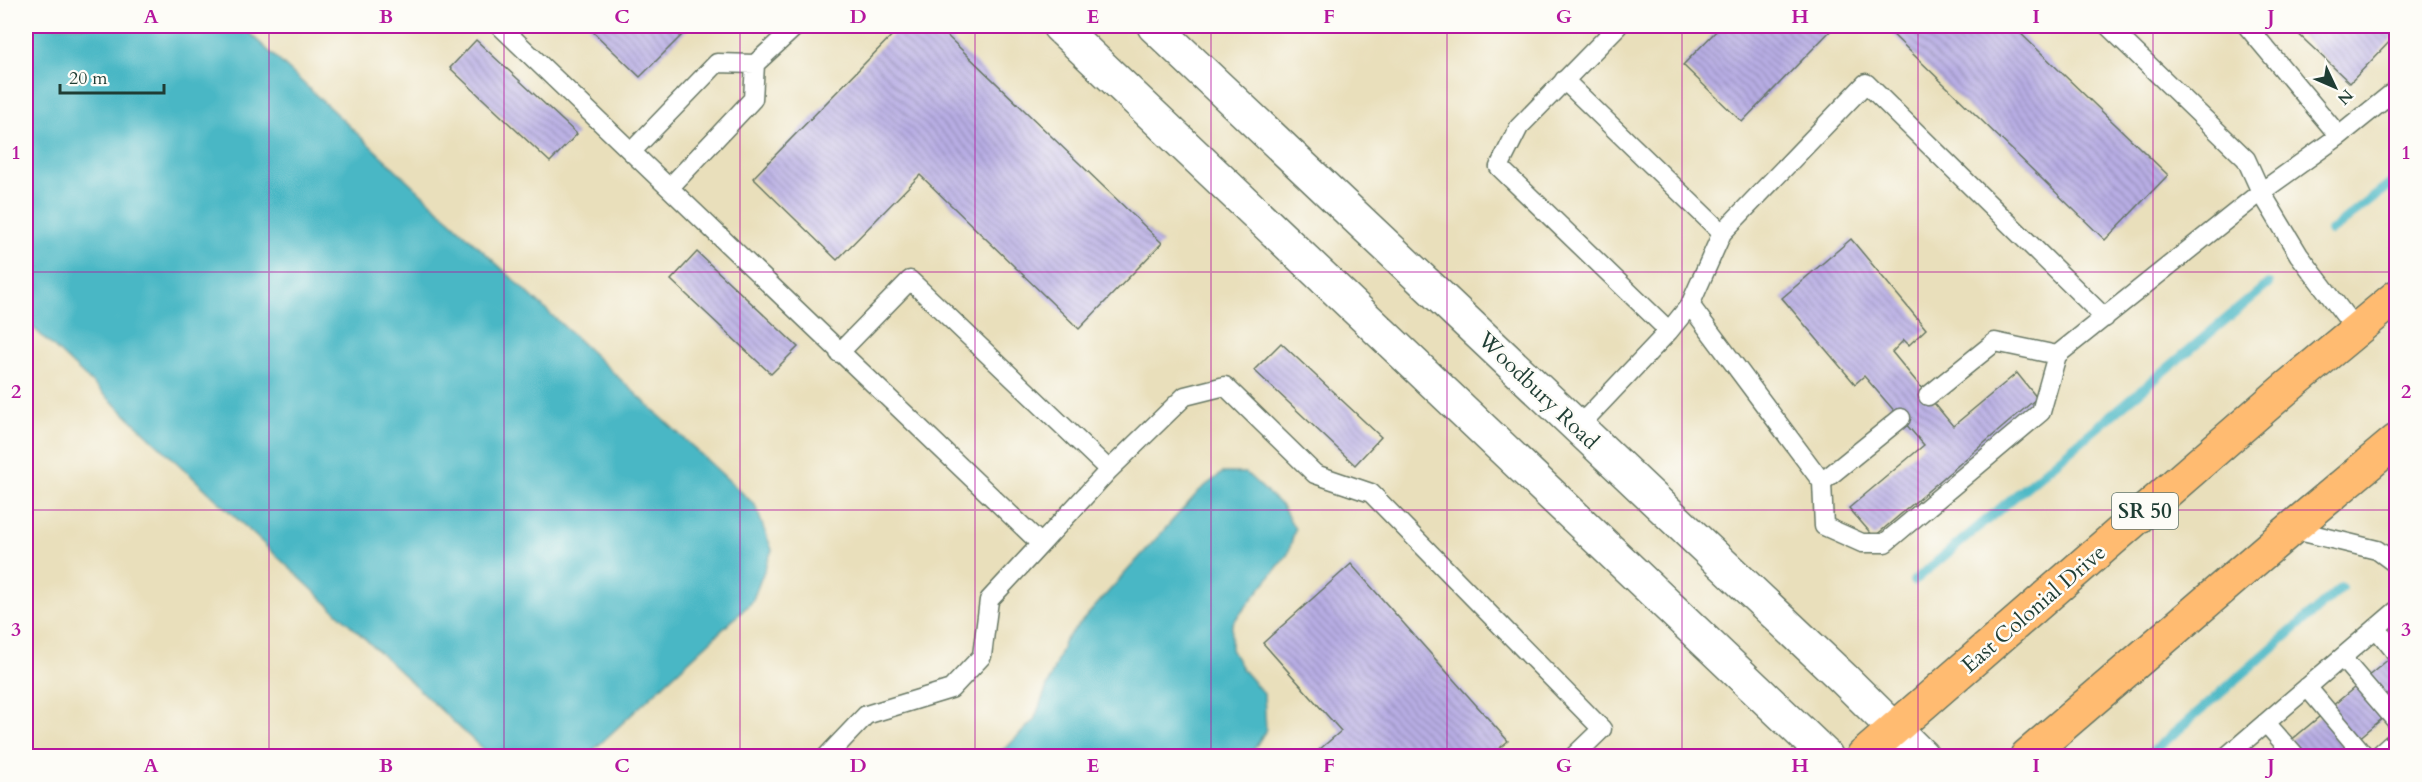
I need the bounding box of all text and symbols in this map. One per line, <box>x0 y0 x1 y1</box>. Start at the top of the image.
text: A <box>143 3 159 30</box>
text: B <box>379 3 393 30</box>
text: C <box>614 3 630 30</box>
text: D <box>849 3 867 30</box>
text: E <box>1087 3 1099 30</box>
text: F <box>1323 3 1335 30</box>
text: G <box>1556 3 1572 30</box>
text: H <box>1791 3 1809 30</box>
text: I <box>2032 3 2040 30</box>
text: J <box>2264 3 2275 30</box>
scale bar <box>60 57 164 95</box>
north arrow <box>2305 57 2365 117</box>
text: 20 m <box>69 66 108 91</box>
text: N <box>2332 84 2358 109</box>
text: 1 <box>11 139 21 166</box>
text: 1 <box>2401 139 2411 166</box>
street label: Woodbury Road <box>1470 325 1606 456</box>
text: 2 <box>11 378 21 405</box>
text: 2 <box>2401 378 2411 405</box>
road number: SR 50 <box>2112 493 2178 529</box>
street label: East Colonial Drive <box>1955 538 2112 680</box>
text: 3 <box>11 616 21 643</box>
text: 3 <box>2401 616 2411 643</box>
text: A <box>143 752 159 779</box>
text: B <box>379 752 393 779</box>
text: C <box>614 752 630 779</box>
text: D <box>849 752 867 779</box>
text: E <box>1087 752 1099 779</box>
text: F <box>1323 752 1335 779</box>
text: G <box>1556 752 1572 779</box>
text: H <box>1791 752 1809 779</box>
text: I <box>2032 752 2040 779</box>
text: J <box>2264 752 2275 779</box>

